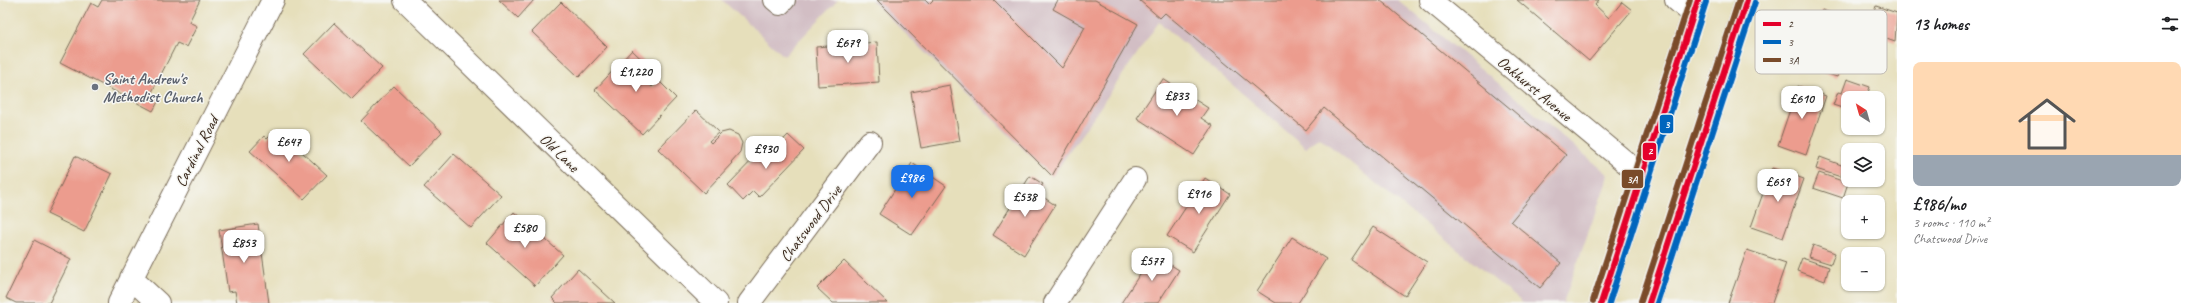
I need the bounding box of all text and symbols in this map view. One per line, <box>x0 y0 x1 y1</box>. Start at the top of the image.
legend <box>1755 10 1887 74</box>
icon: filters <box>2159 13 2181 35</box>
text: 13 homes <box>1913 14 1969 35</box>
text: 2 <box>1788 17 1794 31</box>
pin: £679 <box>824 30 872 64</box>
text: £679 <box>836 35 860 51</box>
text: 3 <box>1788 35 1794 49</box>
street label: Oakhurst Avenue <box>1493 52 1577 127</box>
text: 3A <box>1788 53 1799 67</box>
pin: £1,220 <box>603 59 669 93</box>
text: £1,220 <box>620 64 652 80</box>
place label: Saint Andrew's Methodist Church <box>103 69 203 107</box>
marker: Saint Andrew's Methodist Church <box>90 82 100 92</box>
pin: £833 <box>1153 83 1201 117</box>
pin: £610 <box>1778 86 1826 120</box>
text: £833 <box>1165 88 1189 104</box>
icon: home <box>2011 88 2083 160</box>
text: £610 <box>1790 91 1814 107</box>
north arrow <box>1841 91 1885 135</box>
map controls <box>1841 91 1885 291</box>
street label: Cardinal Road <box>171 110 224 190</box>
line badge: 3 <box>1659 114 1674 134</box>
text: 3 <box>1665 117 1671 131</box>
pin: £647 <box>265 129 313 163</box>
street label: Old Lane <box>535 129 585 178</box>
text: £647 <box>277 134 301 150</box>
pin: £930 <box>742 136 790 170</box>
text: £930 <box>754 141 778 157</box>
line badge: 2 <box>1642 142 1657 161</box>
button: layers <box>1841 143 1885 187</box>
text: 2 <box>1648 144 1654 158</box>
pin: £986 <box>888 165 936 199</box>
line badge: 3A <box>1621 169 1644 189</box>
pin: £659 <box>1754 169 1802 203</box>
text: £986 <box>900 170 924 186</box>
text: 3A <box>1627 172 1639 186</box>
text: £659 <box>1766 174 1790 190</box>
street label: Chatswood Drive <box>775 180 847 266</box>
pin: £916 <box>1175 181 1223 215</box>
pin: £538 <box>1001 184 1049 218</box>
text: £916 <box>1187 186 1211 202</box>
text: £538 <box>1013 189 1037 205</box>
text: £986/mo <box>1913 194 1966 215</box>
button: + <box>1841 195 1885 239</box>
pin: £580 <box>501 215 549 249</box>
text: 3 rooms · 110 m² <box>1913 215 1989 231</box>
text: £580 <box>513 220 537 236</box>
pin: £853 <box>220 230 268 264</box>
text: Chatswood Drive <box>1913 231 1987 247</box>
text: £853 <box>232 235 256 251</box>
button: − <box>1841 247 1885 291</box>
pin: £577 <box>1128 248 1176 282</box>
text: £577 <box>1140 253 1164 269</box>

